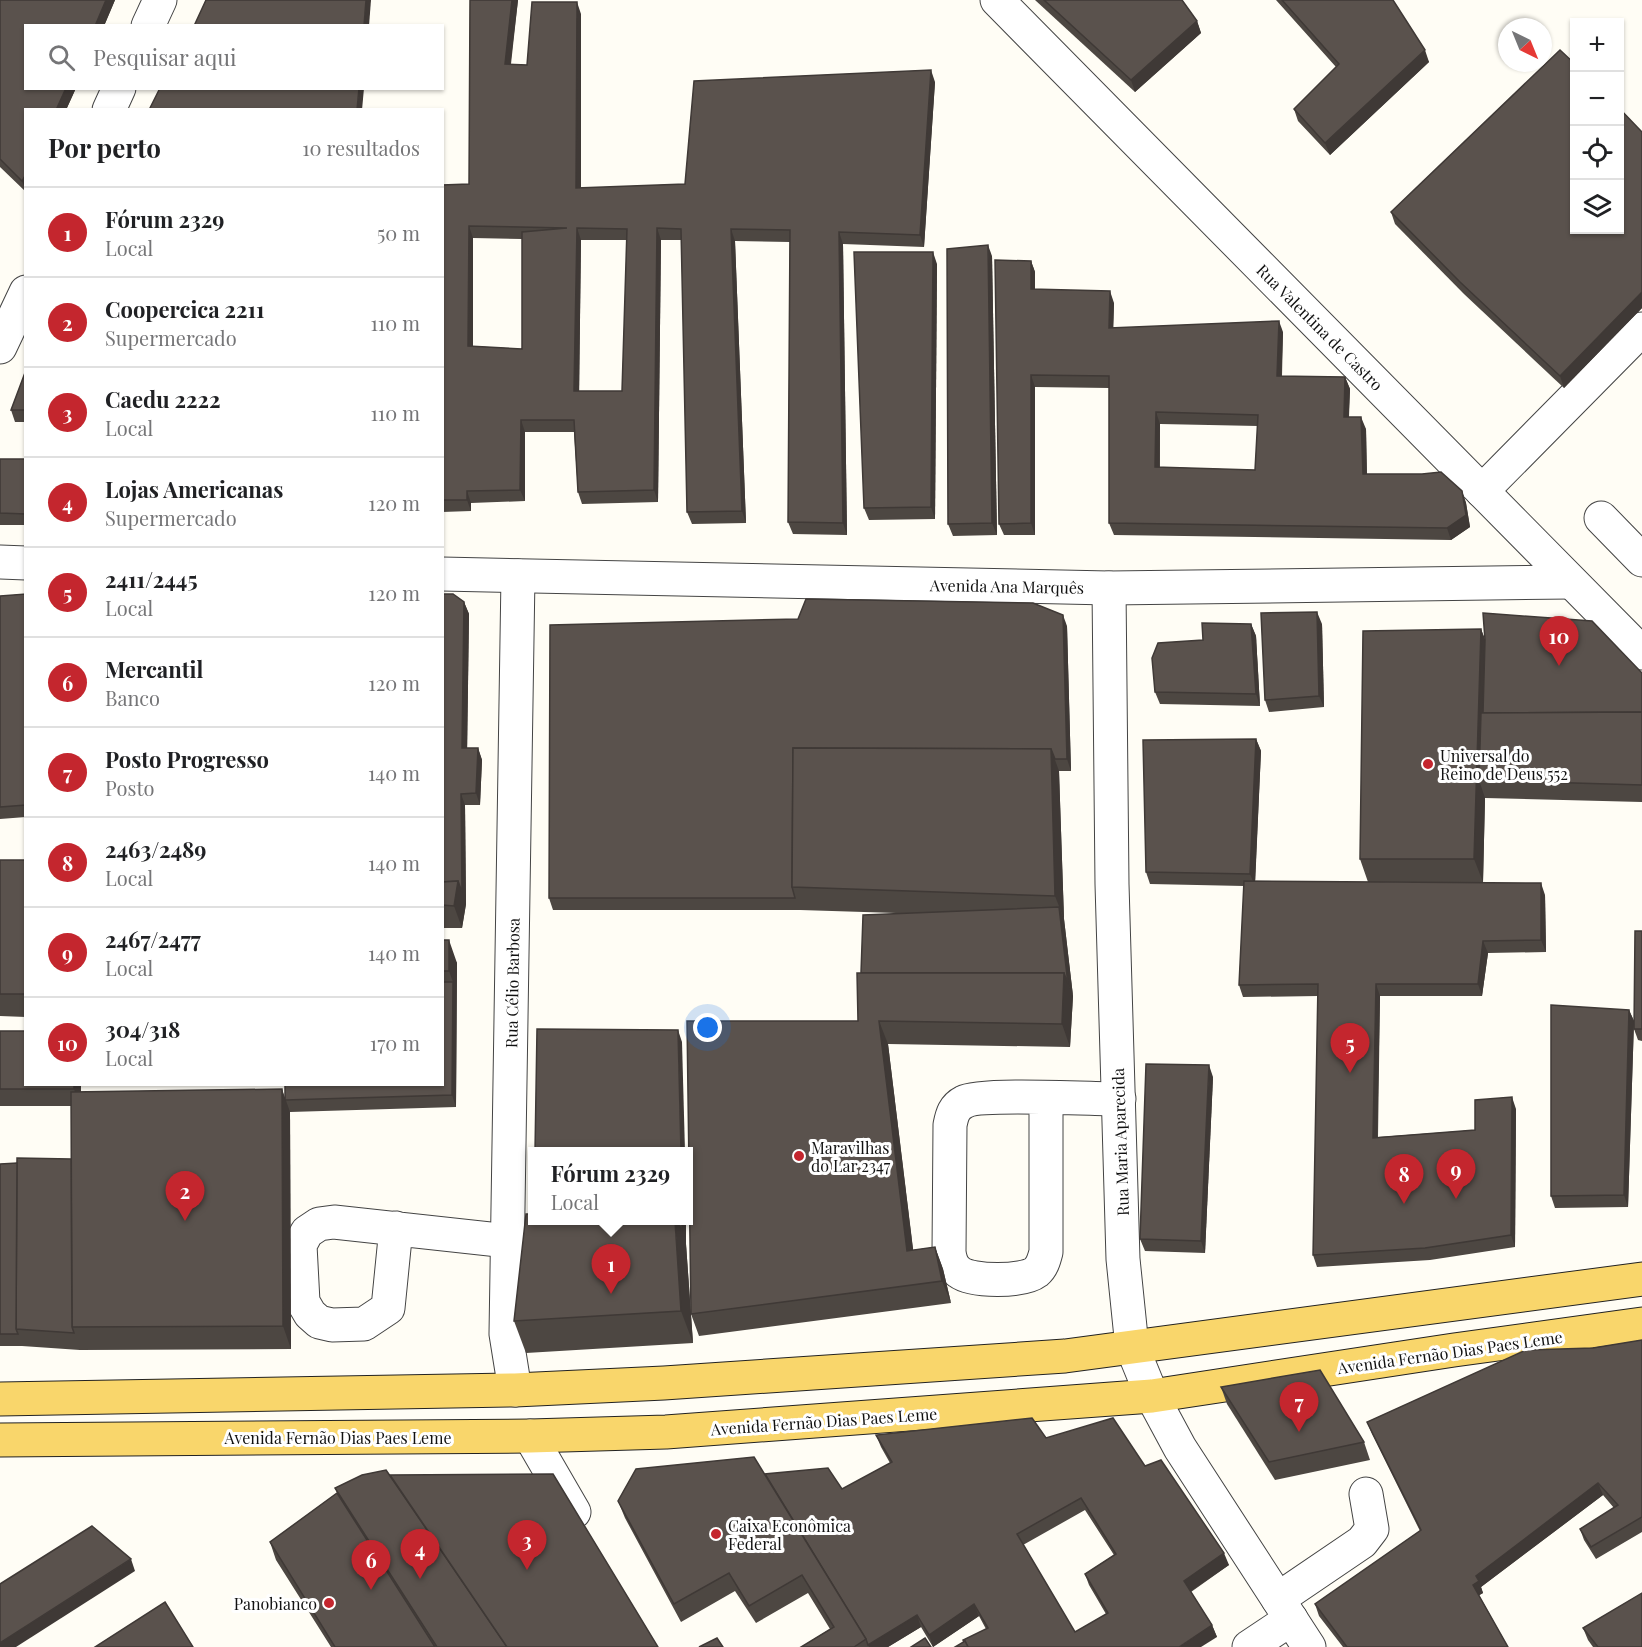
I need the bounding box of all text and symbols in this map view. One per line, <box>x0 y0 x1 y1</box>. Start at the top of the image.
north arrow <box>1498 18 1552 72</box>
map controls <box>1570 18 1624 234</box>
button: + <box>1570 18 1624 72</box>
search box <box>24 24 444 90</box>
icon: search <box>45 41 78 74</box>
text: Pesquisar aqui <box>93 42 236 72</box>
button: − <box>1570 72 1624 126</box>
button: locate <box>1570 126 1624 180</box>
text: Por perto <box>48 130 161 165</box>
text: 10 resultados <box>302 134 420 161</box>
button: layers <box>1570 180 1624 234</box>
text: Fórum 2329 <box>105 204 224 234</box>
text: 1 <box>64 219 71 246</box>
text: 50 m <box>377 219 420 246</box>
text: Local <box>105 234 153 261</box>
street label: Rua Valentina de Castro <box>1252 259 1388 395</box>
text: Coopercica 2211 <box>105 294 264 324</box>
text: 2 <box>62 309 73 336</box>
text: 110 m <box>370 309 420 336</box>
text: Supermercado <box>105 324 237 351</box>
text: Caedu 2222 <box>105 384 220 414</box>
text: 3 <box>63 399 72 426</box>
text: 110 m <box>370 399 420 426</box>
text: Local <box>105 414 153 441</box>
text: Lojas Americanas <box>105 474 283 504</box>
text: 4 <box>62 489 73 516</box>
text: 120 m <box>368 489 420 516</box>
text: Supermercado <box>105 504 237 531</box>
text: 2411/2445 <box>105 564 198 594</box>
street label: Avenida Ana Marquês <box>929 574 1084 598</box>
text: 5 <box>63 579 72 606</box>
text: 120 m <box>368 579 420 606</box>
text: Local <box>105 594 153 621</box>
pin: 10 <box>1540 616 1578 666</box>
text: Mercantil <box>105 654 203 684</box>
text: 6 <box>62 669 73 696</box>
text: 120 m <box>368 669 420 696</box>
text: Banco <box>105 684 160 711</box>
text: Posto Progresso <box>105 744 269 774</box>
place label: Universal do Reino de Deus 552 <box>1440 745 1568 784</box>
marker: Universal do Reino de Deus 552 <box>1421 757 1435 771</box>
text: 7 <box>63 759 72 786</box>
text: 140 m <box>368 759 420 786</box>
text: Posto <box>105 774 154 801</box>
text: 2463/2489 <box>105 834 207 864</box>
text: 8 <box>62 849 73 876</box>
text: 140 m <box>368 849 420 876</box>
text: Local <box>105 864 153 891</box>
street label: Rua Célio Barbosa <box>500 918 524 1048</box>
text: 2467/2477 <box>105 924 201 954</box>
text: 9 <box>62 939 73 966</box>
text: 140 m <box>368 939 420 966</box>
text: Local <box>105 954 153 981</box>
your location <box>693 1013 722 1042</box>
text: 304/318 <box>105 1014 180 1044</box>
pin: 5 <box>1330 1024 1370 1073</box>
text: 10 <box>57 1029 78 1056</box>
text: 170 m <box>370 1029 420 1056</box>
text: Local <box>105 1044 153 1071</box>
street label: Rua Maria Aparecida <box>1107 1068 1133 1216</box>
place label: Maravilhas do Lar 2347 <box>811 1137 891 1176</box>
popup <box>528 1147 693 1225</box>
marker: Maravilhas do Lar 2347 <box>792 1149 806 1163</box>
pin: 9 <box>1436 1150 1476 1199</box>
pin: 8 <box>1384 1154 1424 1204</box>
text: Fórum 2329 <box>551 1158 670 1188</box>
pin: 2 <box>166 1172 204 1221</box>
text: Local <box>551 1188 599 1215</box>
pin: 1 <box>592 1244 630 1294</box>
street label: Avenida Fernão Dias Paes Leme <box>1335 1326 1564 1378</box>
pin: 7 <box>1280 1382 1318 1432</box>
street label: Avenida Fernão Dias Paes Leme <box>709 1403 938 1439</box>
street label: Avenida Fernão Dias Paes Leme <box>224 1427 451 1448</box>
place label: Caixa Econômica Federal <box>728 1515 851 1554</box>
pin: 3 <box>508 1520 546 1570</box>
marker: Caixa Econômica Federal <box>709 1527 723 1541</box>
pin: 4 <box>400 1530 440 1579</box>
pin: 6 <box>352 1540 391 1590</box>
place label: Panobianco <box>234 1593 317 1614</box>
marker: Panobianco <box>322 1596 336 1610</box>

